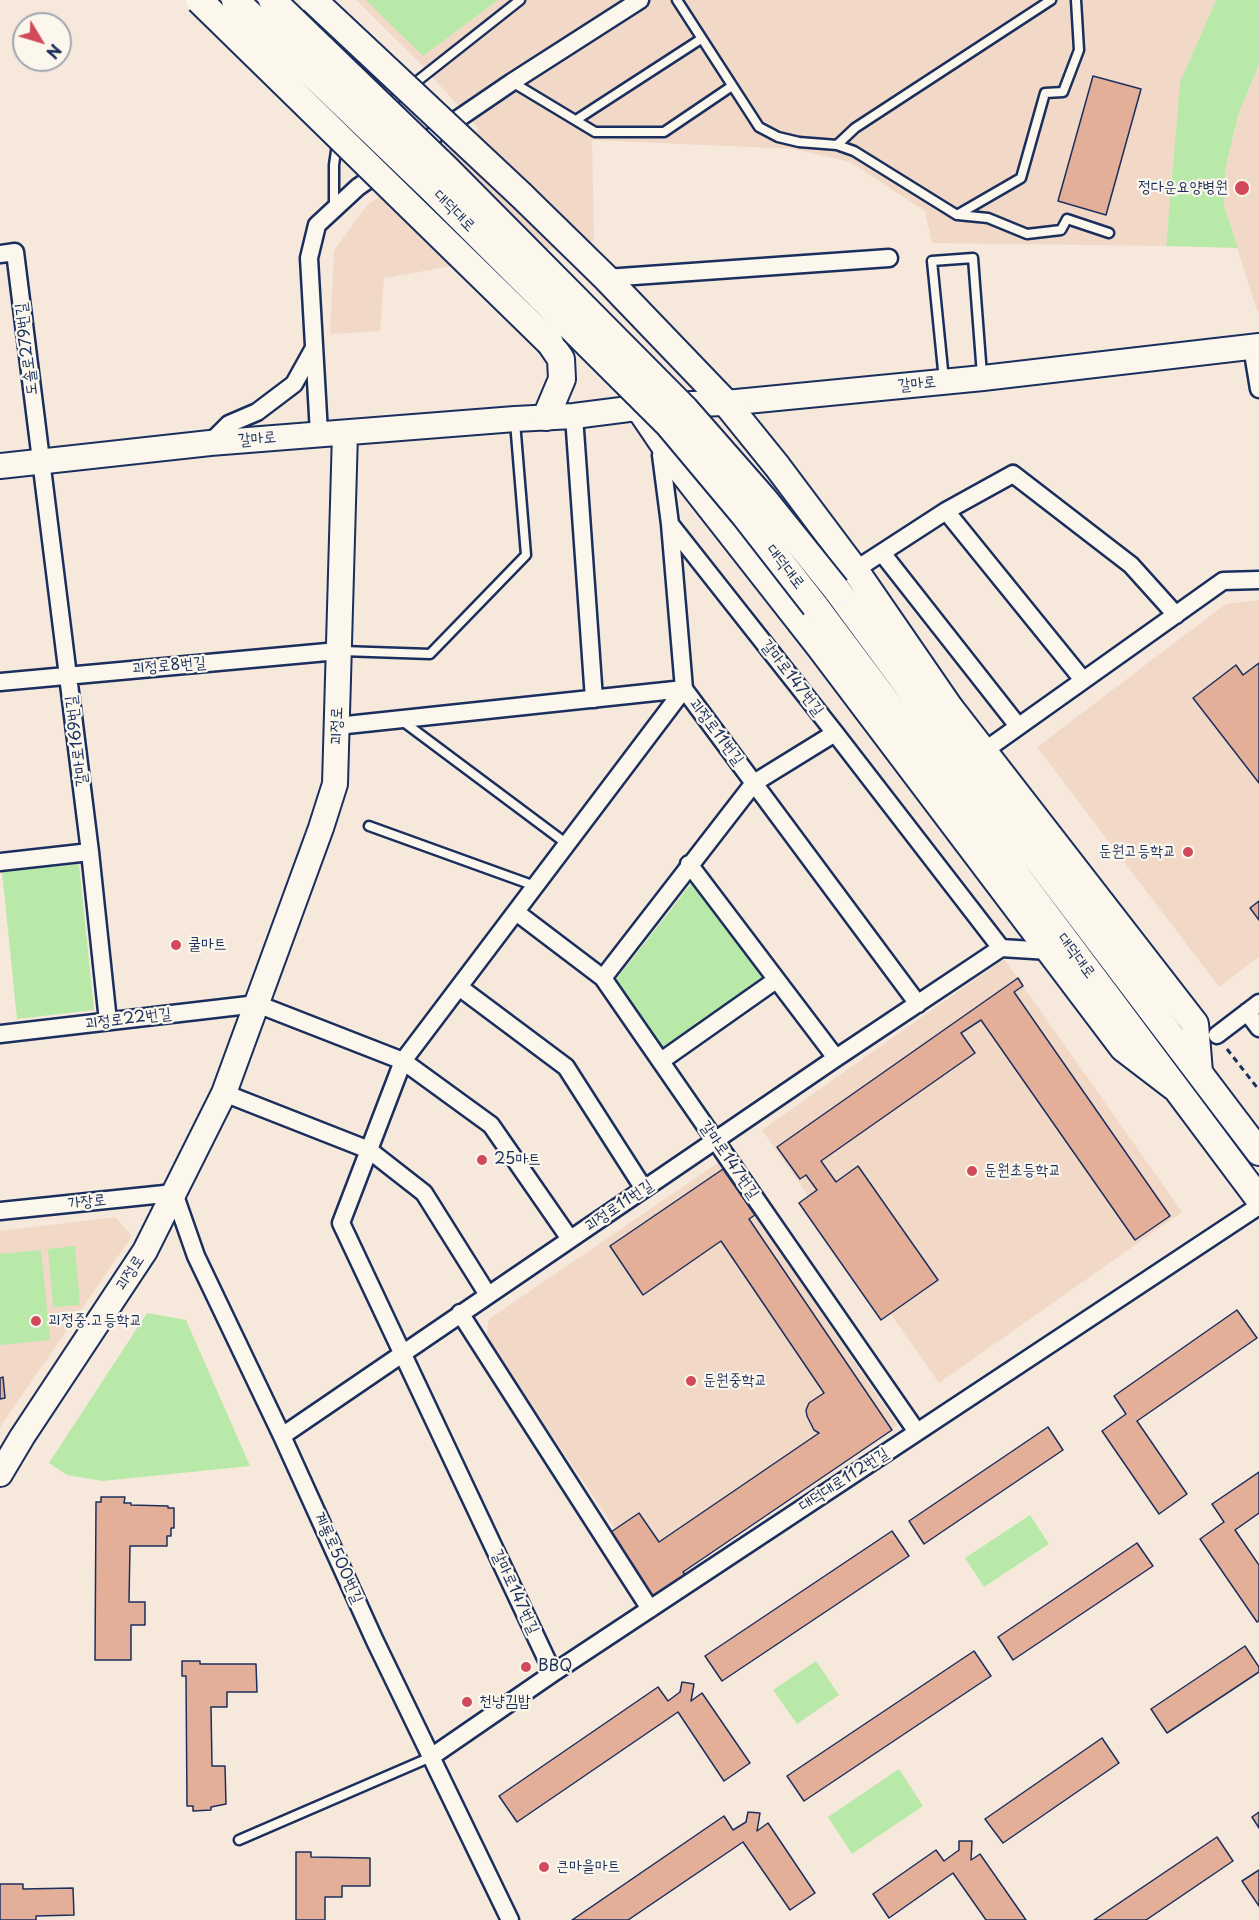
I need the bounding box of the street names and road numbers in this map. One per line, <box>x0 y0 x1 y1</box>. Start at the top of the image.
street label: 대덕대로 <box>429 186 479 236</box>
street label: 도솔로279번길 <box>12 301 42 397</box>
street label: 갈마로 <box>897 372 937 396</box>
street label: 갈마로 <box>237 428 277 450</box>
street label: 대덕대로 <box>762 541 808 593</box>
street label: 갈마로147번길 <box>756 636 828 720</box>
street label: 괴정로8번길 <box>131 653 207 679</box>
street label: 갈마로169번길 <box>62 694 92 788</box>
street label: 괴정로11번길 <box>685 695 747 769</box>
street label: 괴정로 <box>327 706 347 746</box>
street label: 대덕대로 <box>1053 930 1099 982</box>
street label: 괴정로22번길 <box>84 1004 172 1034</box>
street label: 갈마로147번길 <box>695 1117 763 1203</box>
street label: 괴정로11번길 <box>581 1176 657 1236</box>
street label: 가장로 <box>67 1190 107 1214</box>
street label: 괴정로 <box>111 1252 149 1294</box>
street label: 대덕대로112번길 <box>796 1444 892 1516</box>
street label: 계룡로500번길 <box>309 1509 367 1607</box>
street label: 갈마로147번길 <box>487 1547 543 1637</box>

